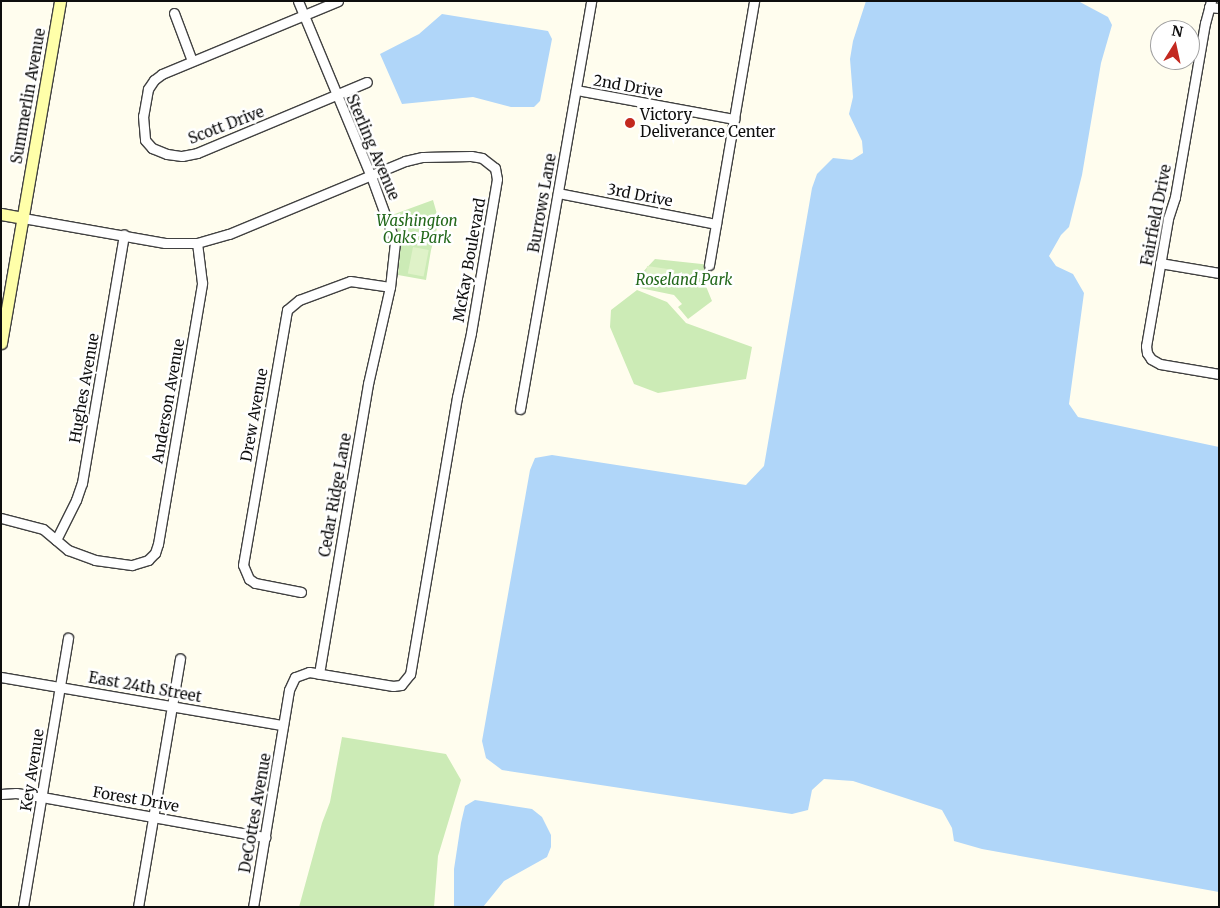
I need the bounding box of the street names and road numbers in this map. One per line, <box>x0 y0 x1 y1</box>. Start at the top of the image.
street label: Summerlin Avenue <box>7 27 49 165</box>
street label: 2nd Drive <box>592 71 664 101</box>
street label: Sterling Avenue <box>343 91 403 203</box>
street label: Scott Drive <box>186 102 266 148</box>
street label: Burrows Lane <box>524 152 560 254</box>
street label: Fairfield Drive <box>1137 163 1175 267</box>
street label: 3rd Drive <box>606 180 674 210</box>
street label: McKay Boulevard <box>449 197 489 323</box>
street label: Hughes Avenue <box>65 332 103 444</box>
street label: Anderson Avenue <box>148 337 188 465</box>
street label: Drew Avenue <box>237 367 271 463</box>
street label: Cedar Ridge Lane <box>315 432 355 558</box>
street label: East 24th Street <box>87 668 203 706</box>
street label: Key Avenue <box>17 727 47 813</box>
street label: DeCottes Avenue <box>236 752 274 874</box>
street label: Forest Drive <box>91 783 181 815</box>

